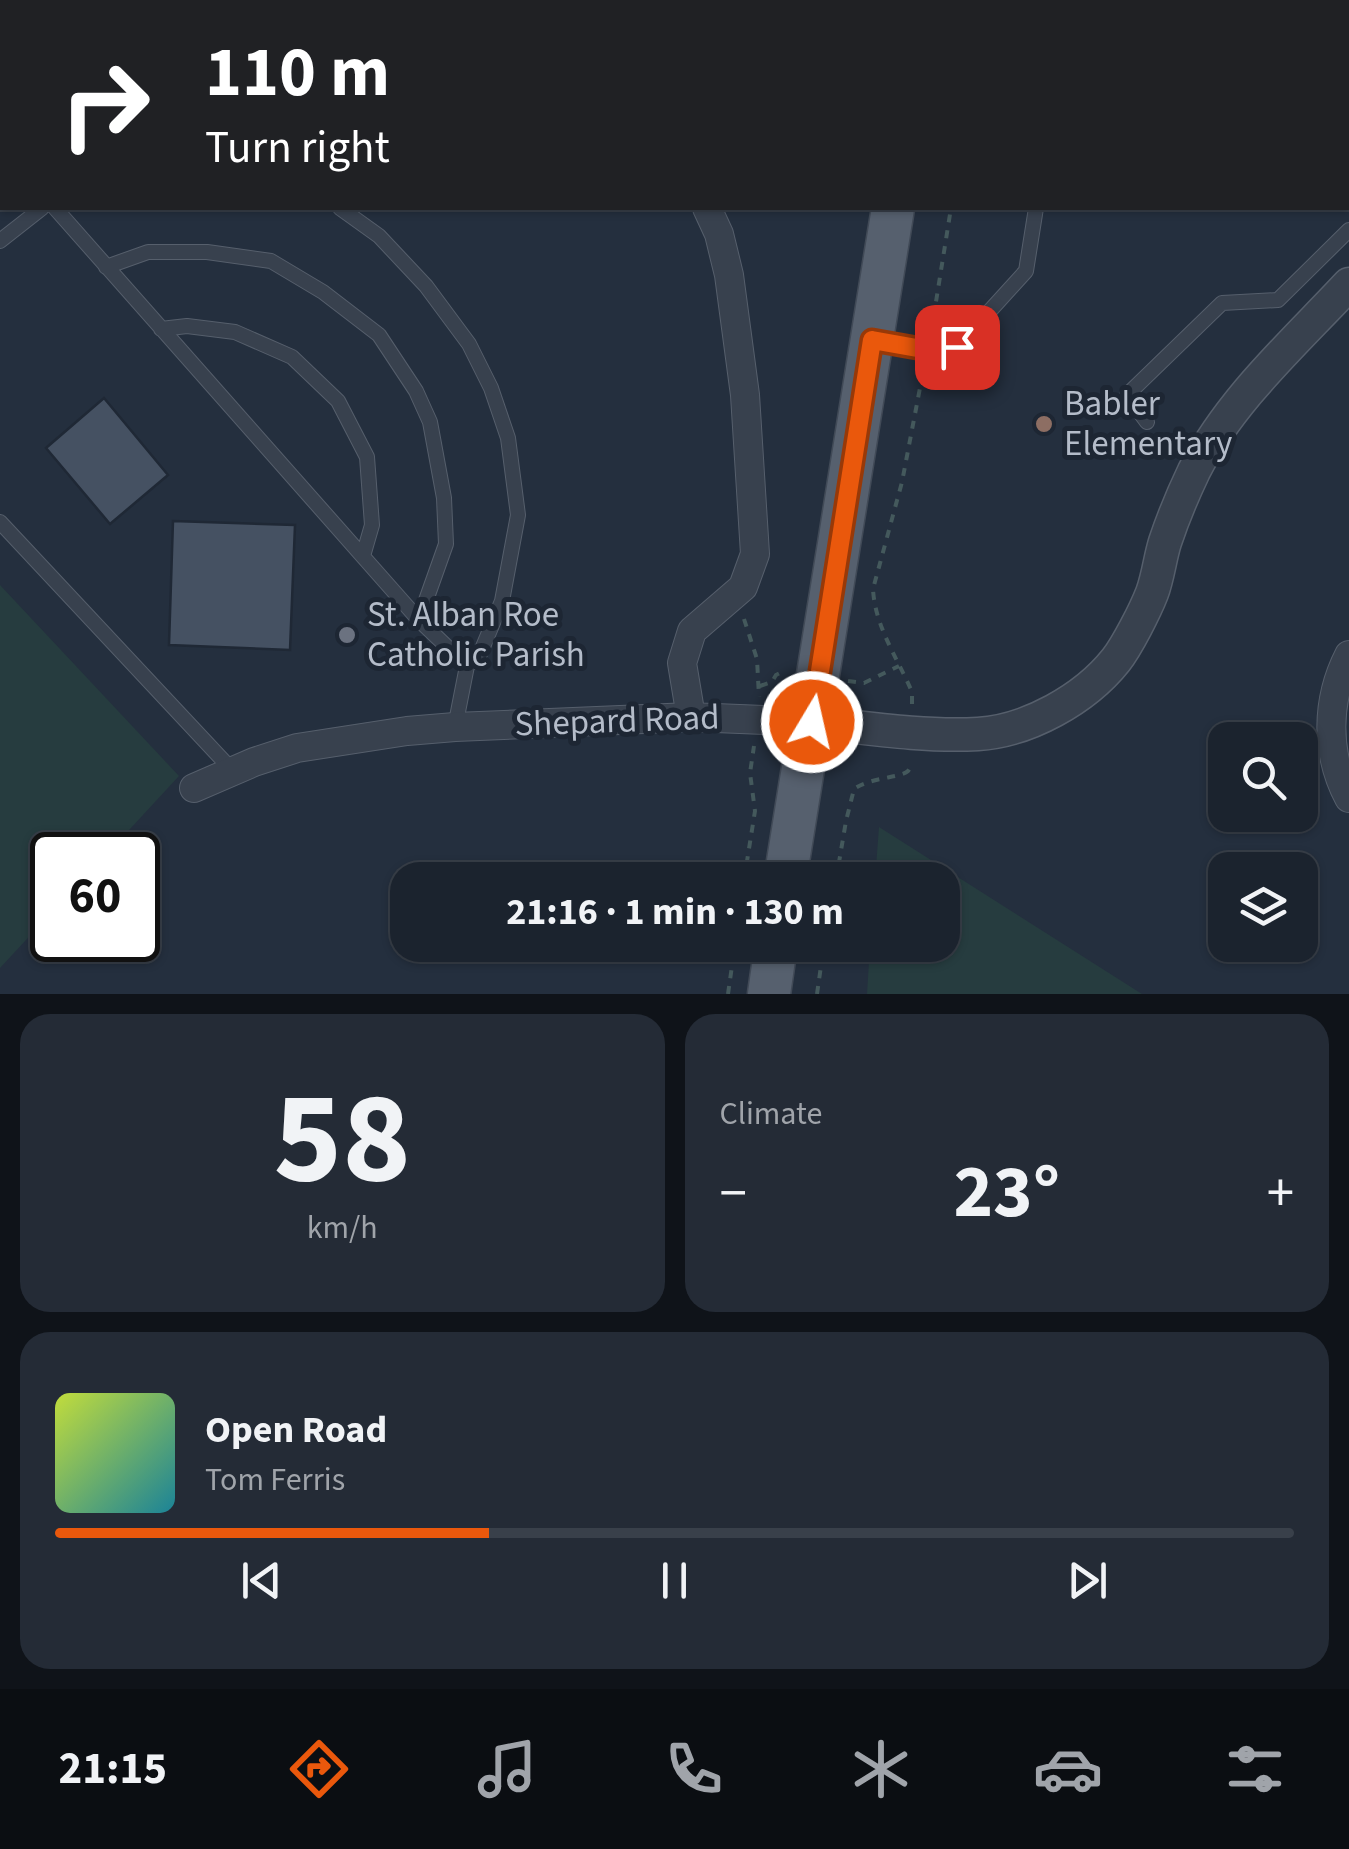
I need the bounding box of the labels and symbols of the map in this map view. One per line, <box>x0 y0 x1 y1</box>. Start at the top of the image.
pin <box>915 305 1000 390</box>
place label: Babler Elementary <box>1064 379 1232 469</box>
marker: Babler Elementary <box>1033 413 1055 435</box>
place label: St. Alban Roe Catholic Parish <box>367 590 585 680</box>
marker: St. Alban Roe Catholic Parish <box>336 624 358 646</box>
position arrow <box>760 670 864 774</box>
street label: Shepard Road <box>514 692 720 750</box>
speed limit sign: 60 <box>30 832 160 962</box>

